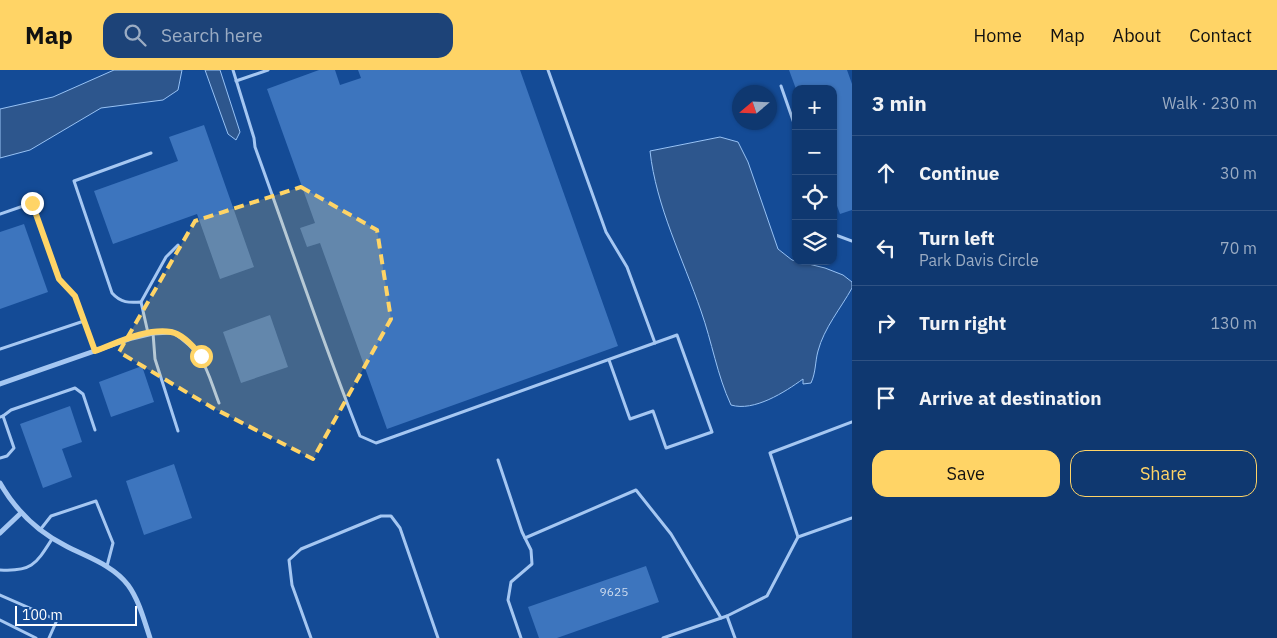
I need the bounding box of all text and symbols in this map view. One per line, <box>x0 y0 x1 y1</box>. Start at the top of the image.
search box <box>103 13 453 58</box>
text: Map <box>25 19 73 51</box>
icon: search <box>121 21 149 49</box>
text: Search here <box>161 23 263 47</box>
text: Home <box>974 24 1022 47</box>
text: Map <box>1050 24 1085 47</box>
text: About <box>1113 24 1161 47</box>
text: Contact <box>1189 24 1252 47</box>
north arrow <box>732 85 777 130</box>
map controls <box>792 85 837 265</box>
button: + <box>792 85 837 130</box>
text: 3 min <box>872 89 927 117</box>
text: Walk · 230 m <box>1162 93 1257 113</box>
button: − <box>792 130 837 175</box>
icon: ahead <box>872 159 900 187</box>
text: Continue <box>919 161 999 185</box>
text: 30 m <box>1220 163 1257 183</box>
button: locate <box>792 175 837 220</box>
route end <box>21 192 44 215</box>
button: layers <box>792 220 837 265</box>
text: Turn left <box>919 226 995 250</box>
icon: left <box>872 234 900 262</box>
text: 70 m <box>1220 238 1257 258</box>
text: Park Davis Circle <box>919 250 1039 270</box>
icon: right <box>872 309 900 337</box>
text: Turn right <box>919 311 1006 335</box>
text: 130 m <box>1210 313 1257 333</box>
route start <box>190 345 213 368</box>
icon: arrive <box>872 384 900 412</box>
text: Arrive at destination <box>919 386 1102 410</box>
button: Save <box>872 450 1060 497</box>
button: Share <box>1070 450 1257 497</box>
house number: 9625 <box>600 584 628 599</box>
scale bar <box>15 603 138 626</box>
text: 100 m <box>22 606 63 624</box>

